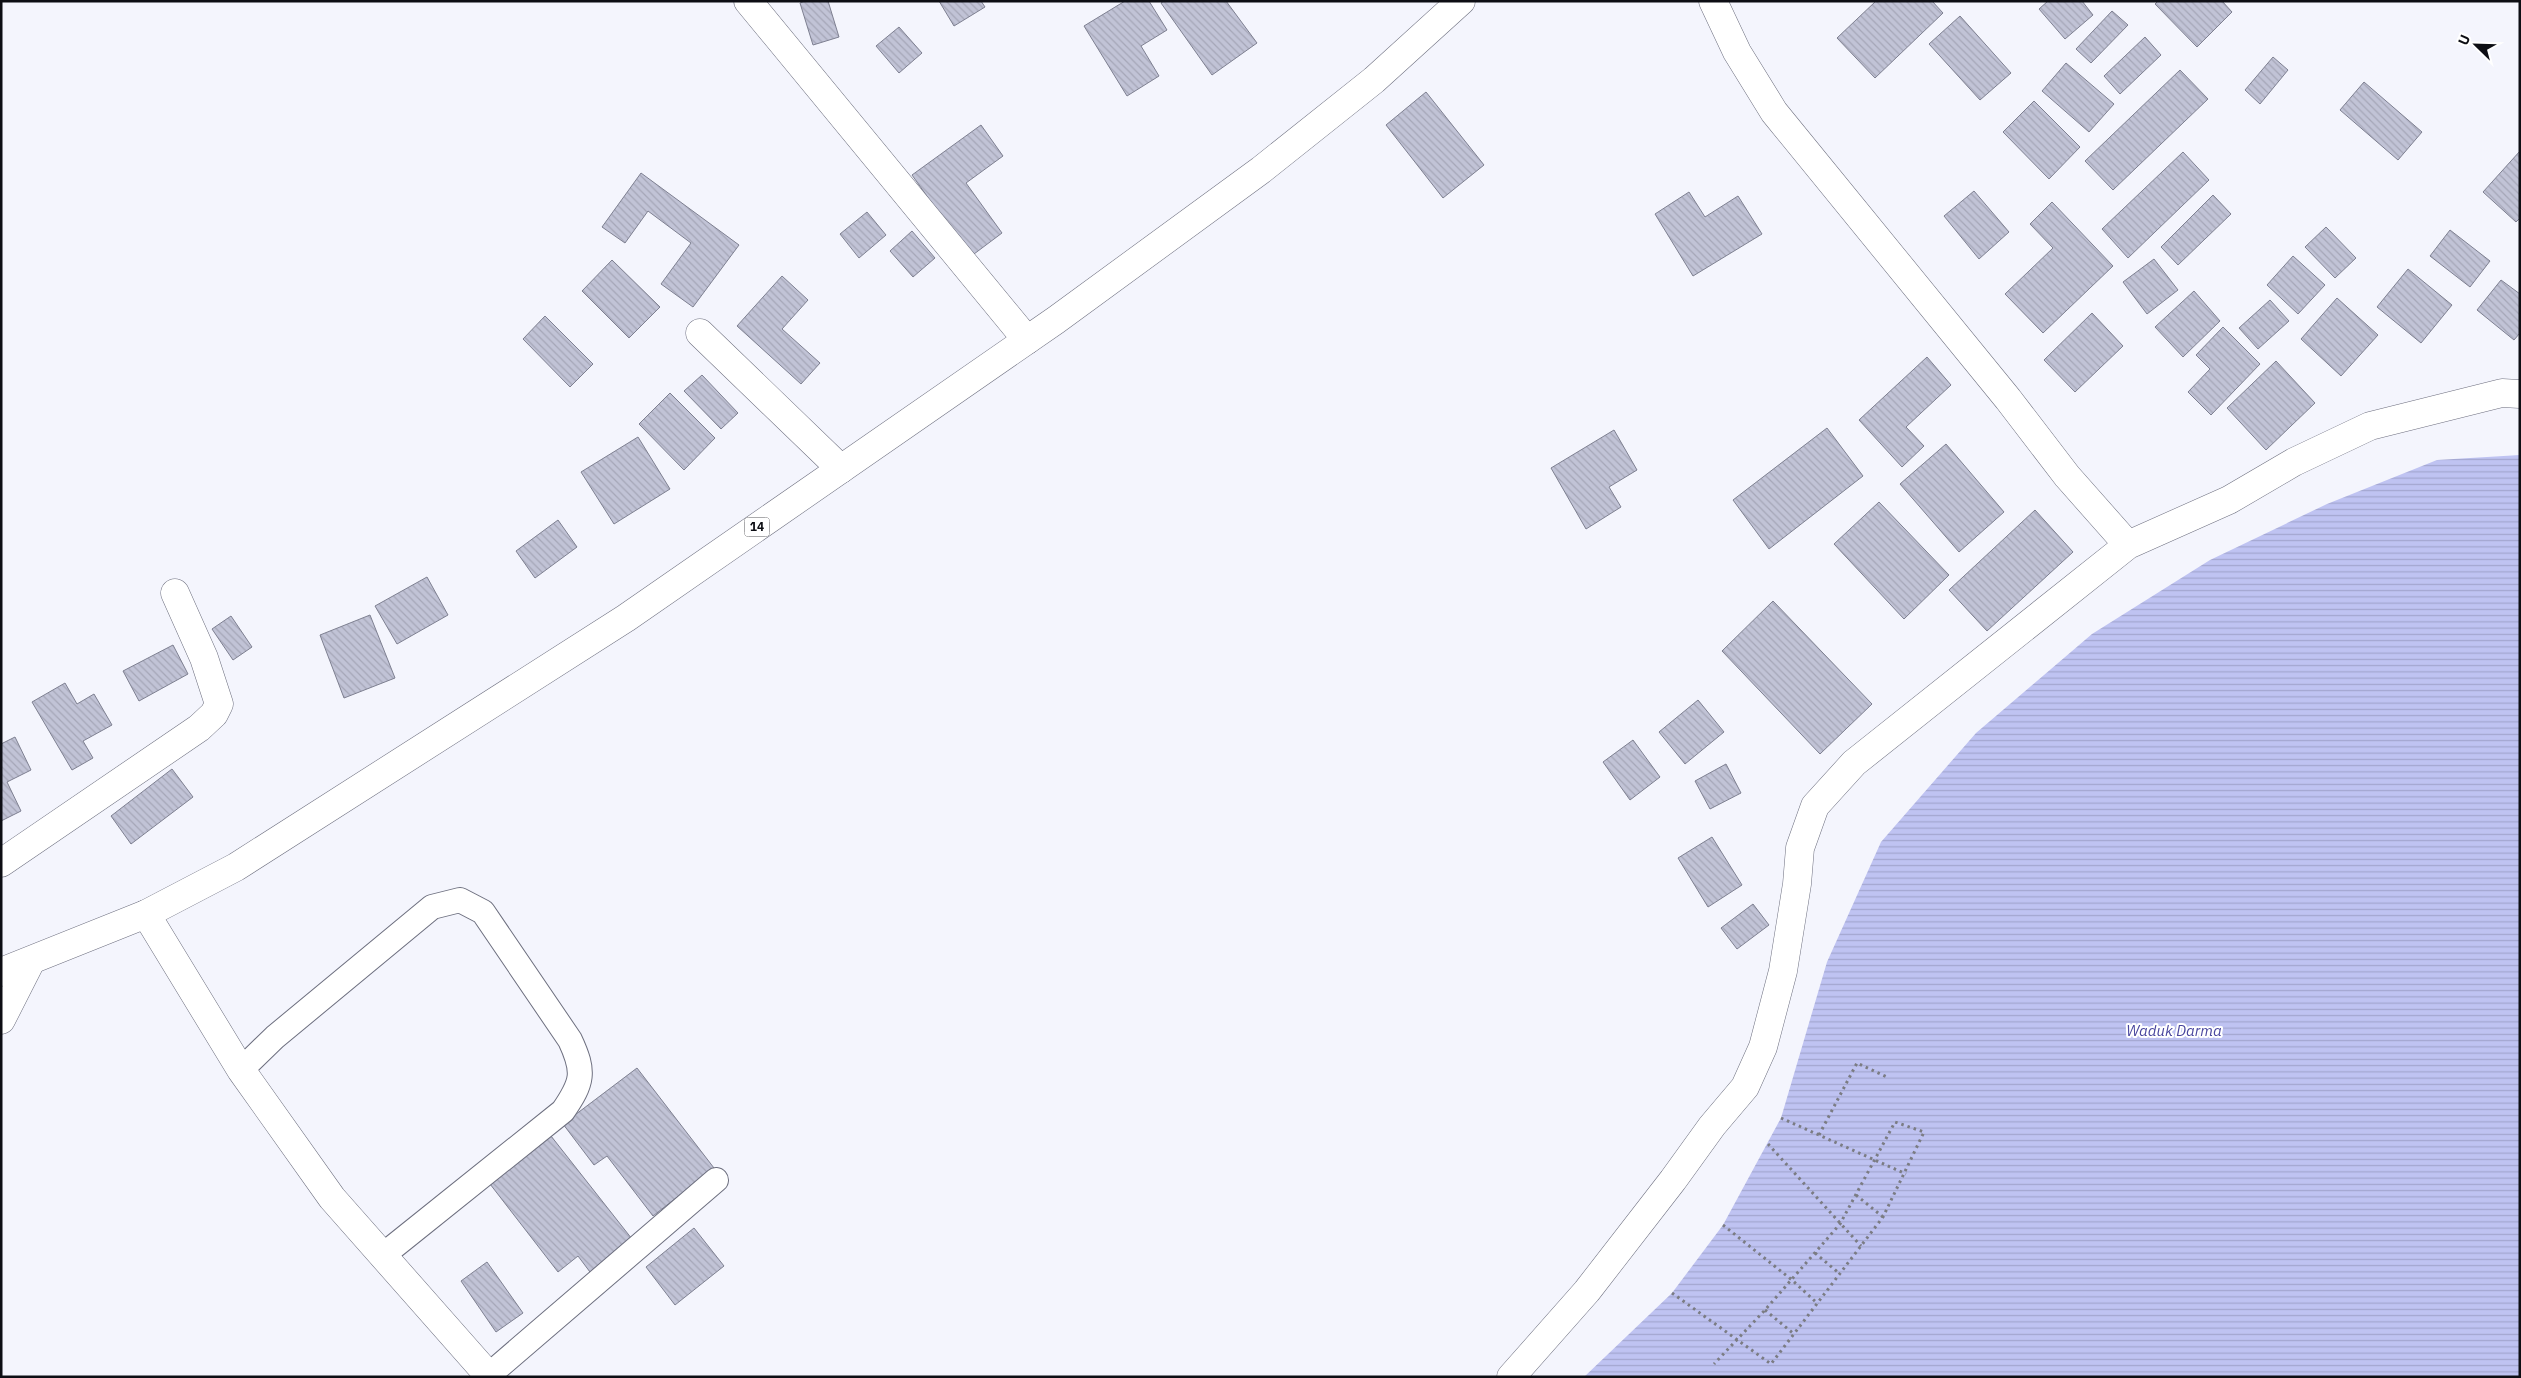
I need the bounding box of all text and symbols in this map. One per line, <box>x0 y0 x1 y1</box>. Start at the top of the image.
north arrow <box>2451 20 2501 70</box>
text: U <box>2454 32 2474 48</box>
road number: 14 <box>744 518 770 536</box>
water label: Waduk Darma <box>2126 1021 2222 1040</box>

